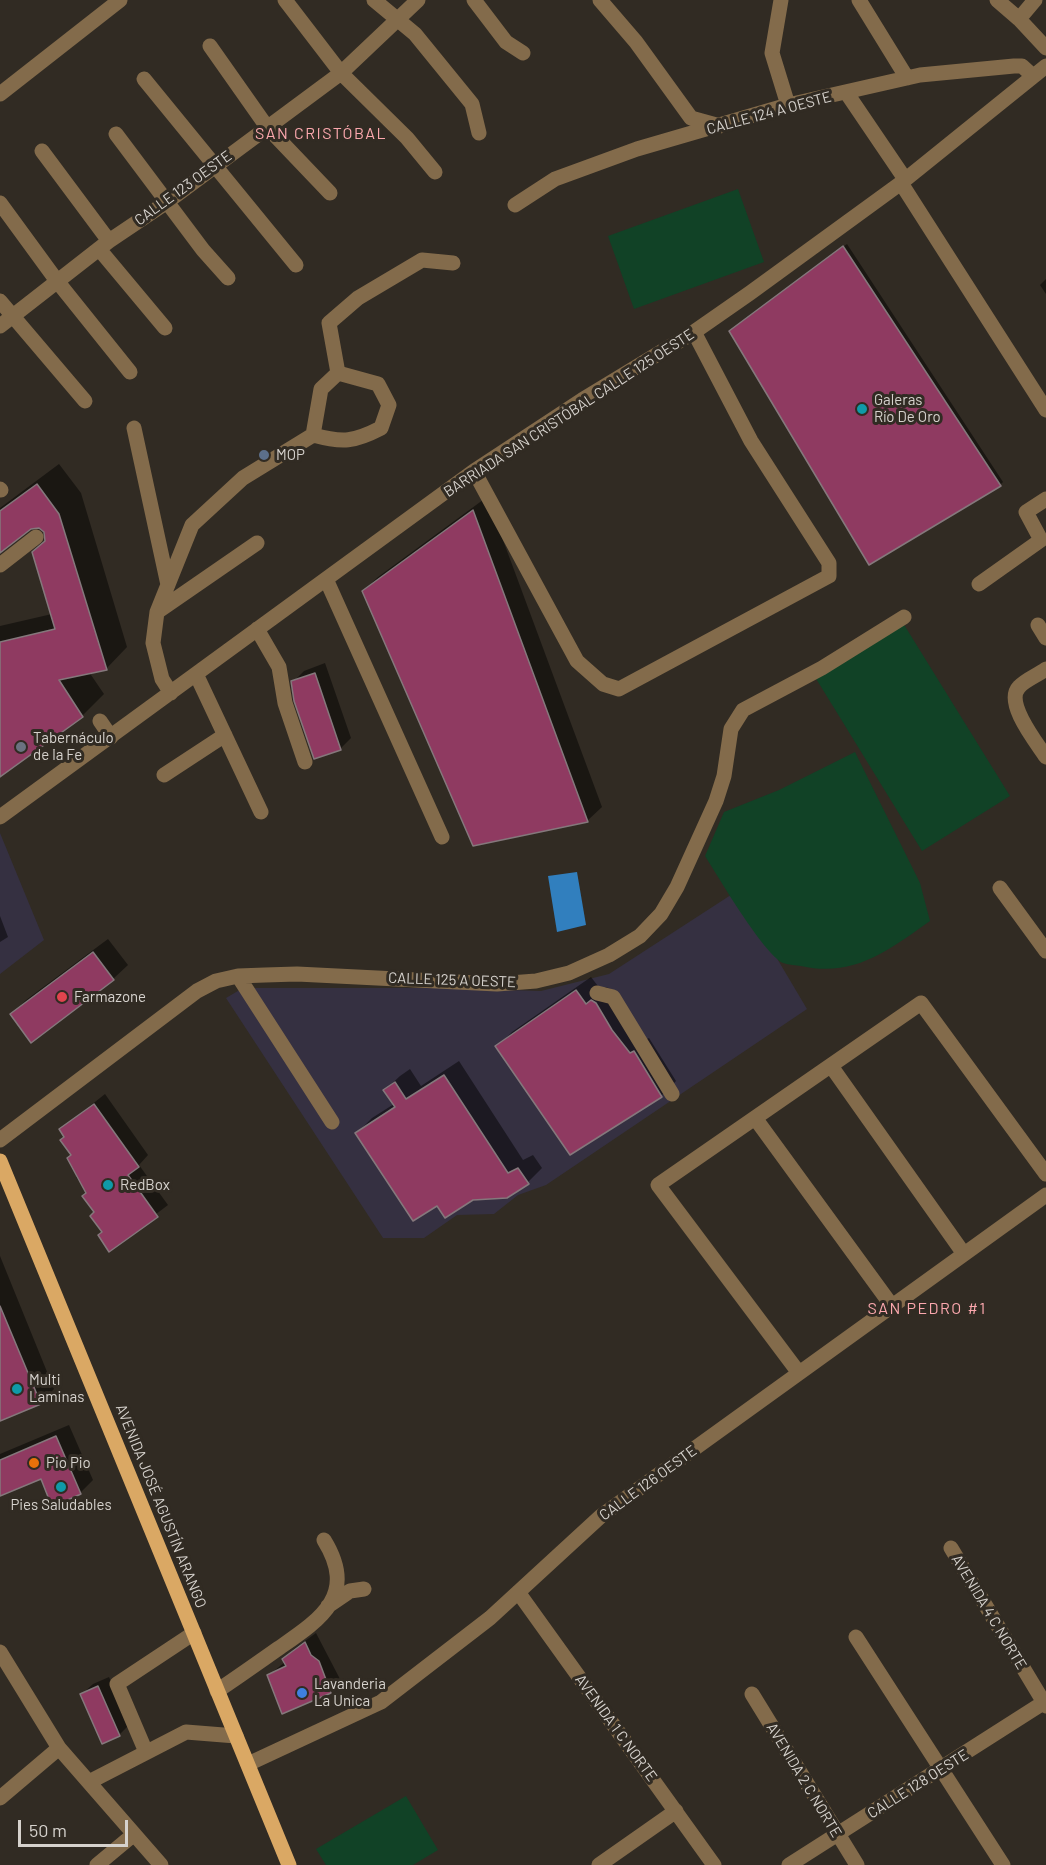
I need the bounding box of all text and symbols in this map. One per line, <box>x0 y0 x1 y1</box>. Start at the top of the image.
street label: CALLE 124 A OESTE <box>705 88 833 138</box>
district label: SAN CRISTÓBAL <box>255 124 387 144</box>
street label: CALLE 123 OESTE <box>131 147 235 229</box>
street label: BARRIADA SAN CRISTÓBAL CALLE 125 OESTE <box>440 325 698 501</box>
place label: Galeras Río De Oro <box>874 391 941 426</box>
marker: Galeras Río De Oro <box>855 402 869 416</box>
place label: MOP <box>276 446 305 464</box>
marker: MOP <box>257 448 271 462</box>
place label: Tabernáculo de la Fe <box>33 729 114 764</box>
marker: Tabernáculo de la Fe <box>14 740 28 754</box>
street label: CALLE 125 A OESTE <box>388 969 516 991</box>
place label: Farmazone <box>74 988 146 1006</box>
marker: Farmazone <box>55 990 69 1004</box>
place label: RedBox <box>120 1176 170 1194</box>
marker: RedBox <box>101 1178 115 1192</box>
district label: SAN PEDRO #1 <box>867 1299 987 1319</box>
place label: Multi Laminas <box>29 1371 84 1406</box>
marker: Multi Laminas <box>10 1382 24 1396</box>
street label: AVENIDA JOSÉ AGUSTÍN ARANGO <box>112 1401 210 1611</box>
street label: CALLE 126 OESTE <box>596 1442 700 1524</box>
place label: Pio Pio <box>46 1454 91 1472</box>
marker: Pio Pio <box>27 1456 41 1470</box>
marker: Pies Saludables <box>54 1480 68 1494</box>
place label: Pies Saludables <box>10 1496 112 1514</box>
street label: AVENIDA 4 C NORTE <box>948 1551 1030 1673</box>
street label: AVENIDA 1 C NORTE <box>571 1671 661 1785</box>
place label: Lavanderia La Unica <box>314 1675 386 1710</box>
marker: Lavanderia La Unica <box>295 1686 309 1700</box>
street label: AVENIDA 2 C NORTE <box>763 1719 845 1841</box>
street label: CALLE 128 OESTE <box>864 1746 972 1822</box>
scale bar <box>21 1808 130 1846</box>
text: 50 m <box>29 1819 67 1841</box>

